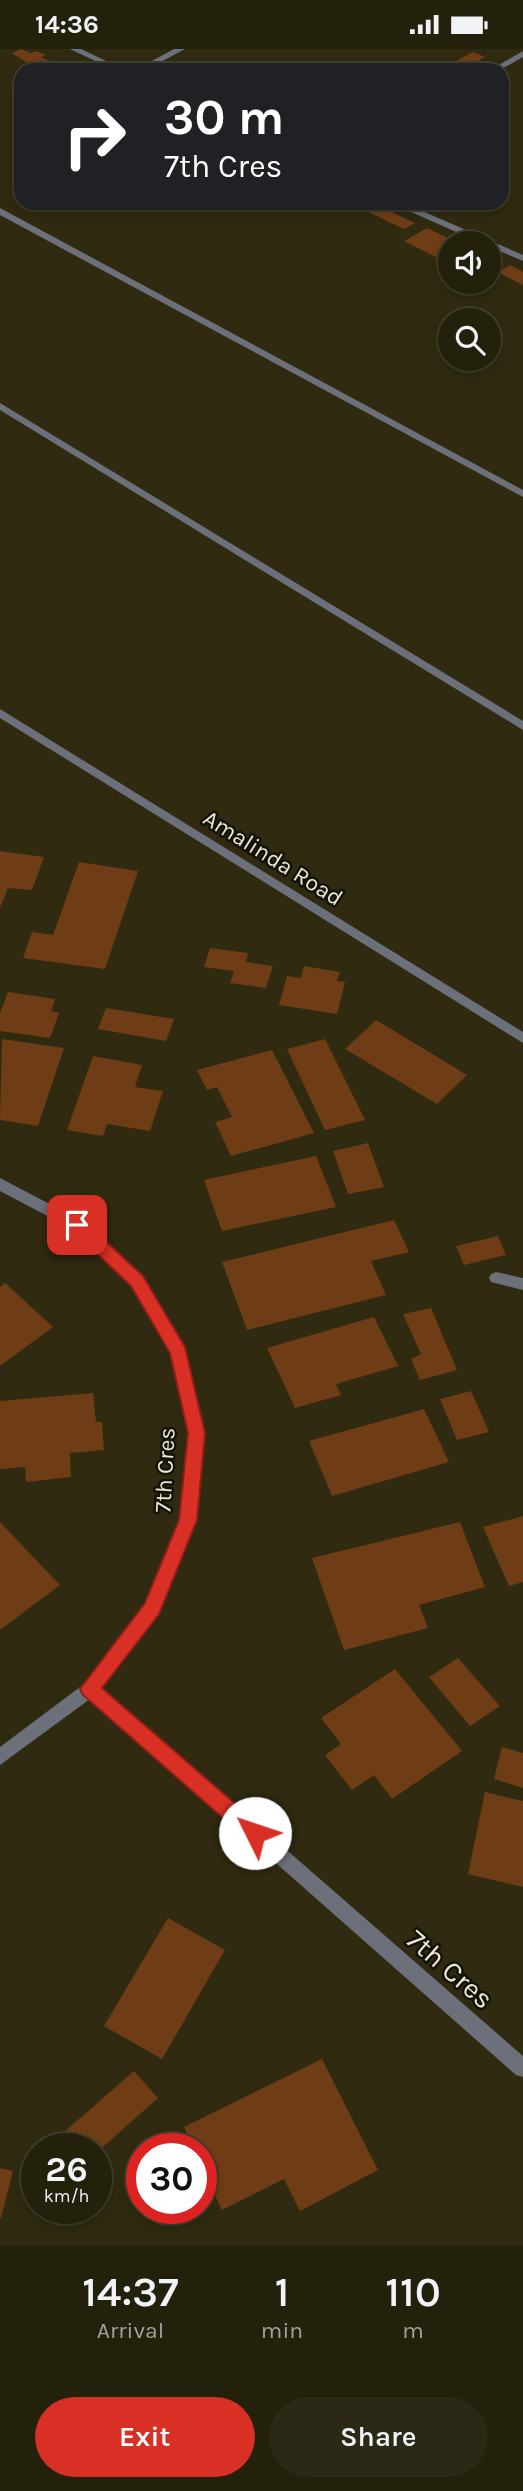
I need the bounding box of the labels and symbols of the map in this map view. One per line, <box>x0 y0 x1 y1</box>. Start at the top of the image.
street label: Amalinda Road <box>198 804 348 912</box>
pin <box>47 1195 107 1255</box>
street label: 7th Cres <box>149 1427 181 1513</box>
position arrow <box>218 1796 292 1870</box>
street label: 7th Cres <box>400 1923 500 2015</box>
speed limit sign: 30 <box>126 2133 217 2224</box>

